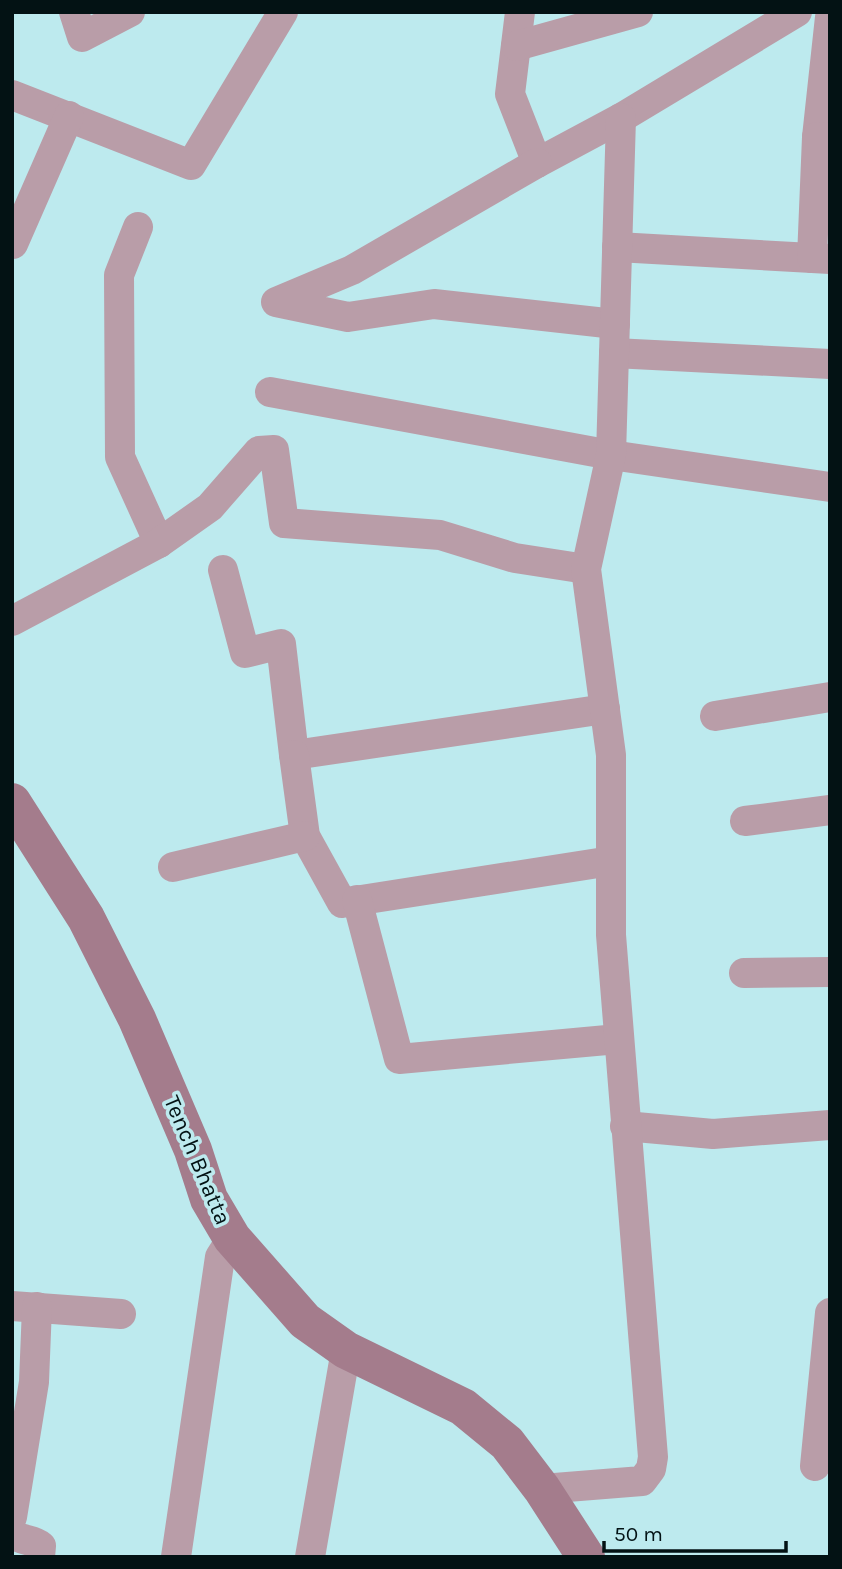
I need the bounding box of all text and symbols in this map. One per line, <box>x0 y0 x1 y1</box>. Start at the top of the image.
street label: Tench Bhatta <box>158 1092 237 1229</box>
scale bar <box>604 1510 786 1554</box>
text: 50 m <box>614 1522 663 1546</box>

